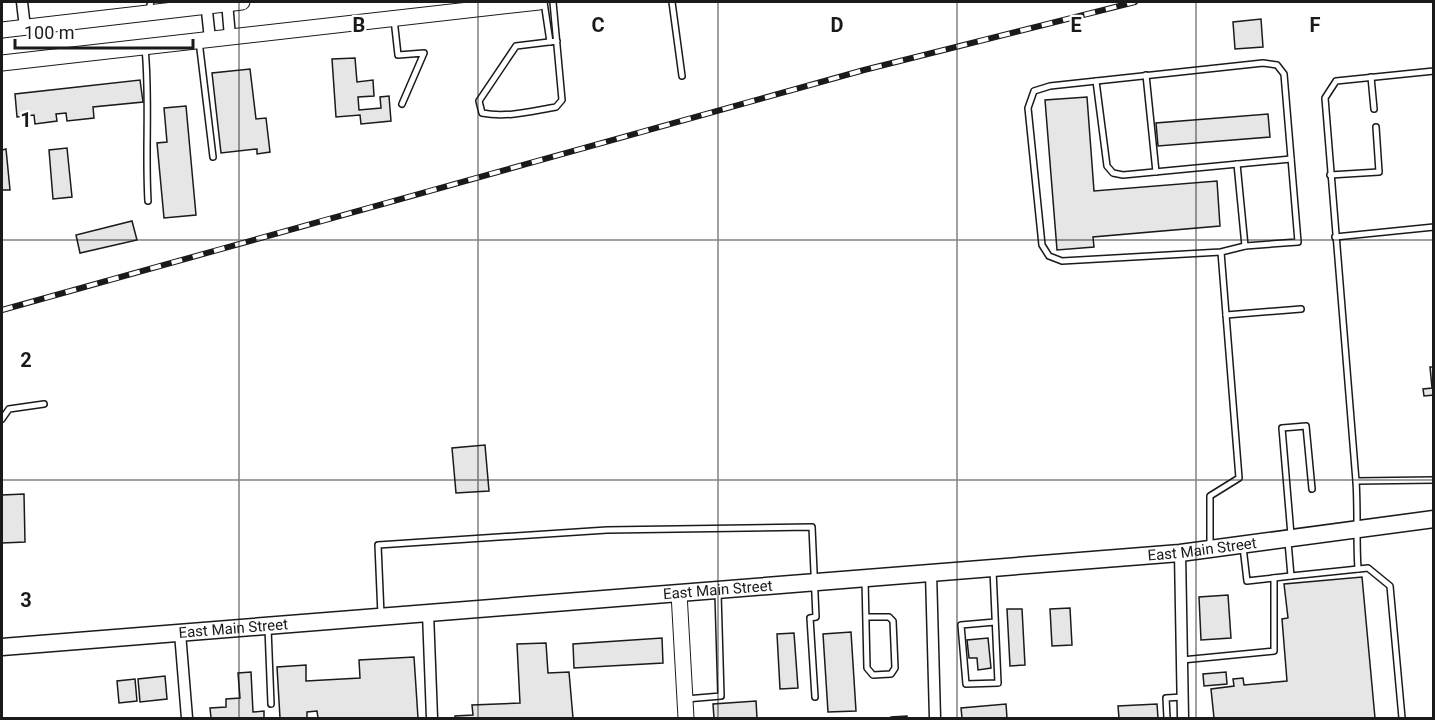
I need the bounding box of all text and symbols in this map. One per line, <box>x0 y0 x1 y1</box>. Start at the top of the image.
scale bar <box>15 12 194 50</box>
text: B <box>353 13 365 37</box>
text: C <box>591 13 605 37</box>
text: D <box>831 13 844 37</box>
text: E <box>1070 13 1082 37</box>
text: F <box>1310 13 1321 37</box>
text: 100 m <box>24 22 75 43</box>
text: 1 <box>20 108 32 132</box>
text: 2 <box>20 348 32 372</box>
street label: East Main Street <box>1147 534 1258 565</box>
street label: East Main Street <box>662 577 773 603</box>
text: 3 <box>20 588 32 612</box>
street label: East Main Street <box>178 615 289 642</box>

